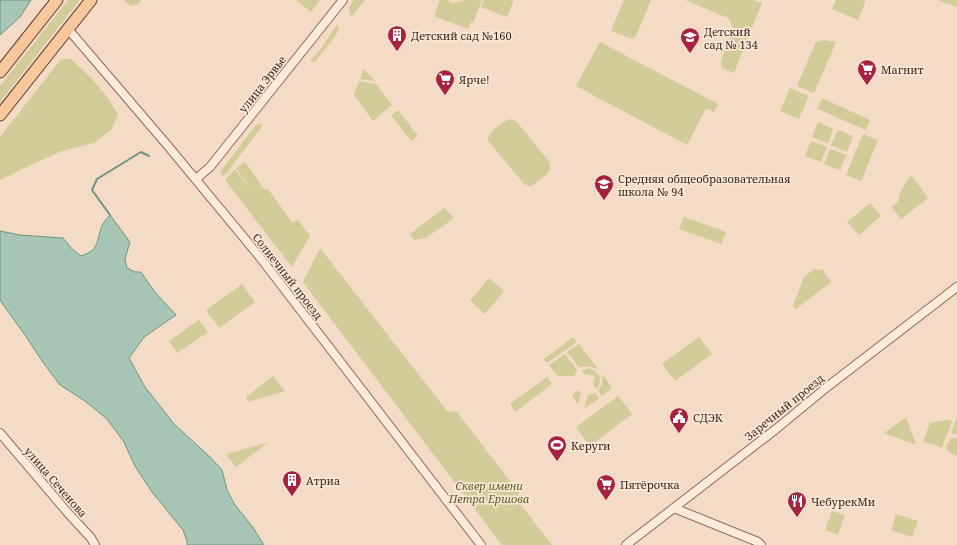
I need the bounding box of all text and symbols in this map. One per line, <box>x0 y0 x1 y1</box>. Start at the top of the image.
building icon: Детский сад №160 <box>386 24 408 52</box>
place label: Детский сад № 134 <box>704 24 758 52</box>
school or university icon: Детский сад № 134 <box>679 26 701 54</box>
place label: Детский сад №160 <box>411 28 512 43</box>
street label: улица Эрвье <box>235 52 289 116</box>
supermarket icon: Магнит <box>856 58 878 86</box>
place label: Магнит <box>881 62 924 77</box>
supermarket icon: Ярче! <box>434 68 456 96</box>
place label: Ярче! <box>458 72 490 87</box>
place label: Средняя общеобразовательная школа № 94 <box>618 171 790 199</box>
school or university icon: Средняя общеобразовательная школа № 94 <box>593 173 615 201</box>
street label: Солнечный проезд <box>250 230 326 322</box>
street label: Заречный проезд <box>741 370 827 444</box>
public building icon: СДЭК <box>668 406 690 434</box>
place label: СДЭК <box>693 410 723 425</box>
sports icon: Керуги <box>546 434 568 462</box>
place label: Керуги <box>571 438 611 453</box>
street label: улица Сеченова <box>21 444 91 520</box>
building icon: Атриа <box>281 469 303 497</box>
place label: Атриа <box>306 473 340 488</box>
supermarket icon: Пятёрочка <box>595 473 617 501</box>
place label: Пятёрочка <box>620 477 680 492</box>
park label: Сквер имени Петра Ершова <box>448 478 530 506</box>
restaurant icon: ЧебурекМи <box>786 490 808 518</box>
place label: ЧебурекМи <box>811 494 875 509</box>

